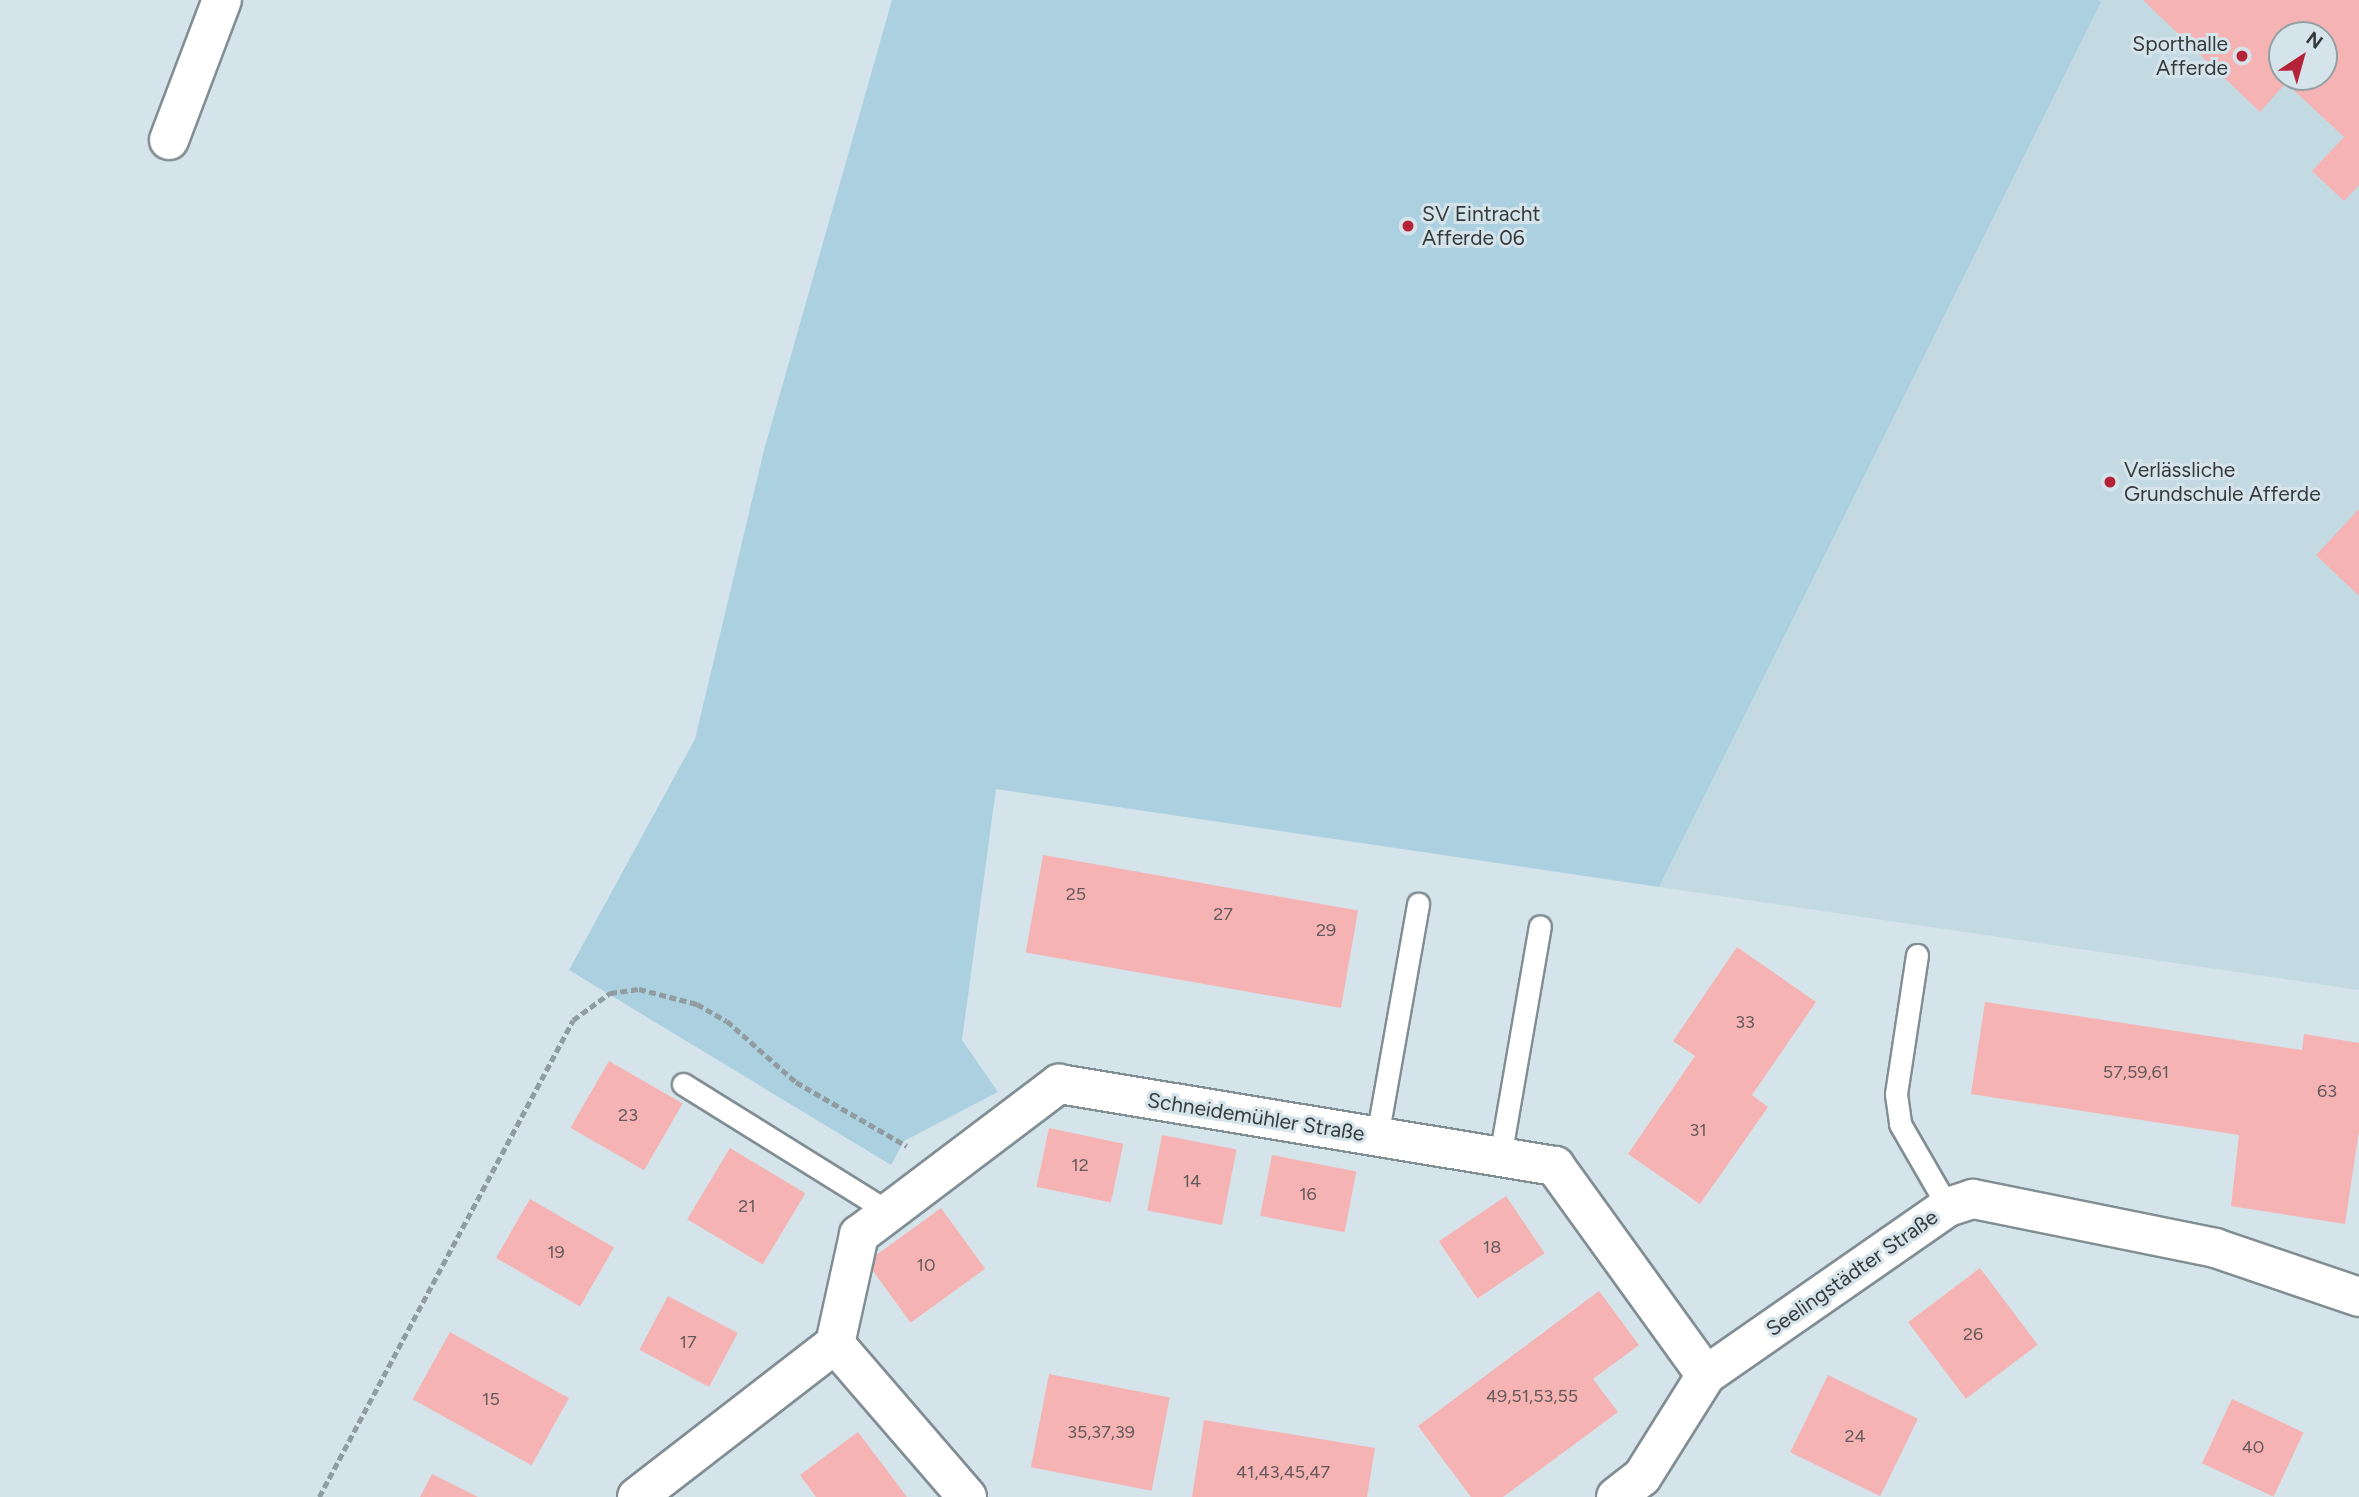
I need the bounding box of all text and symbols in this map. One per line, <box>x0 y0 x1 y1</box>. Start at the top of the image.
north arrow <box>2268 21 2338 91</box>
text: N <box>2302 27 2327 54</box>
place label: Sporthalle Afferde <box>2132 31 2228 81</box>
marker: Sporthalle Afferde <box>2234 48 2250 64</box>
place label: SV Eintracht Afferde 06 <box>1422 201 1540 251</box>
marker: SV Eintracht Afferde 06 <box>1400 218 1416 234</box>
place label: Verlässliche Grundschule Afferde <box>2124 457 2321 507</box>
marker: Verlässliche Grundschule Afferde <box>2102 474 2118 490</box>
house number: 25 <box>1066 883 1086 905</box>
house number: 27 <box>1213 903 1233 925</box>
house number: 29 <box>1316 919 1336 941</box>
house number: 33 <box>1735 1011 1755 1033</box>
house number: 57,59,61 <box>2103 1061 2169 1083</box>
house number: 63 <box>2317 1080 2337 1102</box>
street label: Schneidemühler Straße <box>1146 1087 1366 1147</box>
house number: 23 <box>618 1104 638 1126</box>
house number: 31 <box>1689 1119 1707 1141</box>
house number: 12 <box>1071 1154 1089 1176</box>
house number: 14 <box>1183 1170 1201 1192</box>
house number: 16 <box>1299 1183 1317 1205</box>
house number: 21 <box>738 1195 756 1217</box>
street label: Seelingstädter Straße <box>1761 1204 1943 1342</box>
house number: 18 <box>1483 1236 1501 1258</box>
house number: 19 <box>547 1241 565 1263</box>
house number: 10 <box>917 1254 935 1276</box>
house number: 26 <box>1963 1323 1983 1345</box>
house number: 17 <box>679 1331 697 1353</box>
house number: 49,51,53,55 <box>1486 1385 1578 1407</box>
house number: 15 <box>482 1388 500 1410</box>
house number: 35,37,39 <box>1067 1421 1135 1443</box>
house number: 24 <box>1844 1425 1866 1447</box>
house number: 40 <box>2242 1436 2264 1458</box>
house number: 41,43,45,47 <box>1236 1461 1330 1483</box>

